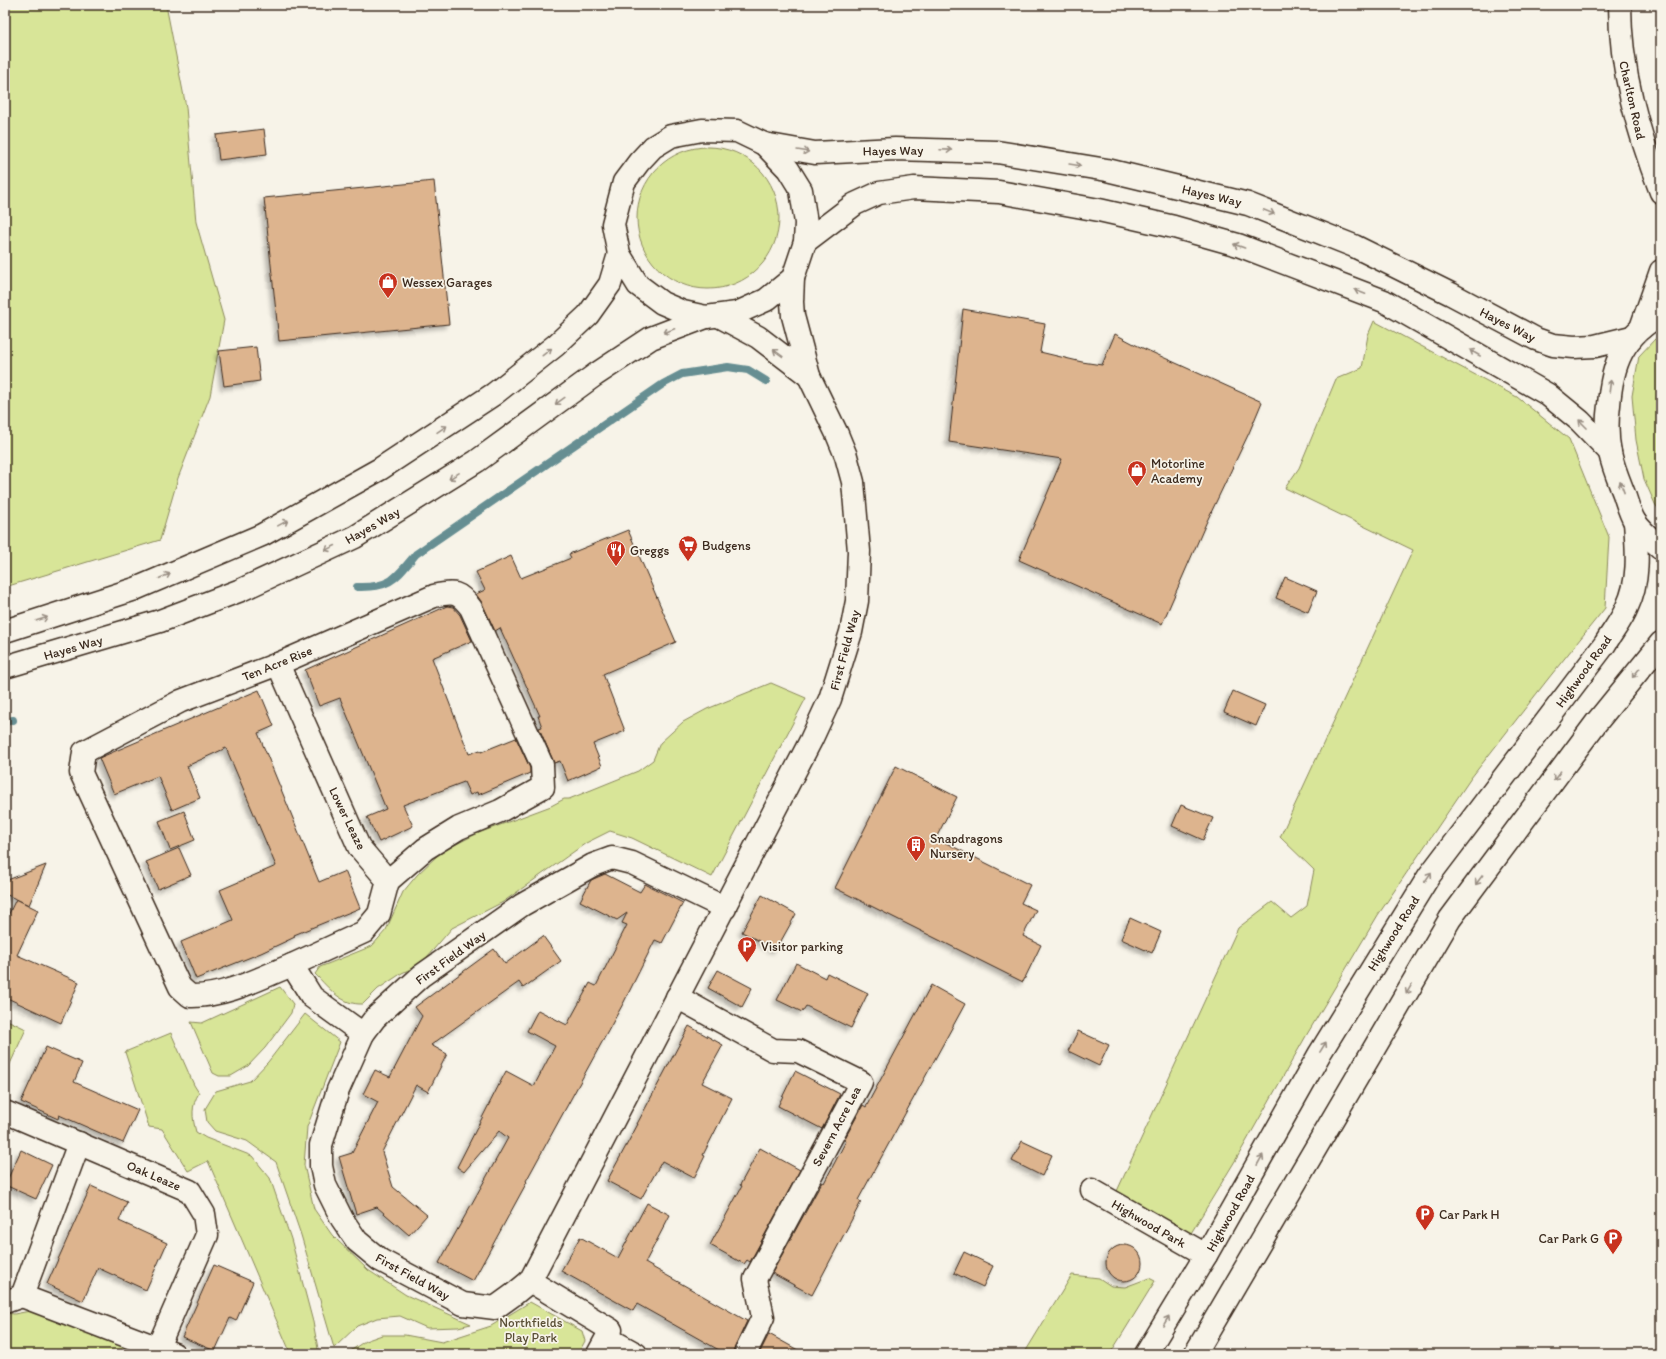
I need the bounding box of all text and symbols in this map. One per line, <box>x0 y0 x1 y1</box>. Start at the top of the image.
street label: Charlton Road <box>1616 59 1649 141</box>
street label: Hayes Way <box>863 142 923 159</box>
one-way arrow <box>796 147 809 155</box>
one-way arrow <box>939 147 952 154</box>
one-way arrow <box>1068 161 1081 169</box>
street label: Hayes Way <box>1181 181 1243 210</box>
one-way arrow <box>1263 209 1275 217</box>
one-way arrow <box>1232 242 1245 249</box>
shop icon: Wessex Garages <box>377 271 399 299</box>
place label: Wessex Garages <box>402 275 492 290</box>
one-way arrow <box>1355 288 1367 296</box>
street label: Hayes Way <box>1477 304 1538 345</box>
one-way arrow <box>664 327 676 335</box>
one-way arrow <box>541 348 552 357</box>
one-way arrow <box>1469 348 1481 356</box>
one-way arrow <box>773 349 784 357</box>
one-way arrow <box>1607 380 1614 393</box>
one-way arrow <box>555 397 566 405</box>
one-way arrow <box>1578 419 1588 429</box>
one-way arrow <box>436 425 447 433</box>
place label: Motorline Academy <box>1151 456 1205 486</box>
shop icon: Motorline Academy <box>1126 459 1148 487</box>
one-way arrow <box>448 472 460 480</box>
one-way arrow <box>1617 482 1625 494</box>
street label: Hayes Way <box>342 504 402 547</box>
one-way arrow <box>277 518 289 526</box>
supermarket icon: Budgens <box>677 534 699 562</box>
place label: Budgens <box>702 538 751 553</box>
restaurant icon: Greggs <box>605 539 627 567</box>
place label: Greggs <box>630 543 670 558</box>
one-way arrow <box>324 545 336 552</box>
one-way arrow <box>158 572 170 579</box>
street label: First Field Way <box>827 608 862 692</box>
one-way arrow <box>35 615 48 622</box>
street label: Hayes Way <box>42 632 104 663</box>
street label: Highwood Road <box>1552 632 1615 710</box>
street label: Ten Acre Rise <box>240 643 314 684</box>
one-way arrow <box>1632 667 1640 678</box>
one-way arrow <box>1552 770 1561 781</box>
street label: Lower Leaze <box>326 784 369 852</box>
place label: Snapdragons Nursery <box>930 831 1003 861</box>
building icon: Snapdragons Nursery <box>905 834 927 862</box>
one-way arrow <box>1424 871 1433 882</box>
one-way arrow <box>1475 874 1483 885</box>
street label: Highwood Road <box>1364 893 1422 974</box>
street label: First Field Way <box>412 927 488 988</box>
parking icon: Visitor parking <box>736 935 758 963</box>
place label: Visitor parking <box>761 939 844 954</box>
one-way arrow <box>1404 983 1412 995</box>
one-way arrow <box>1320 1041 1328 1053</box>
street label: Severn Acre Lea <box>809 1083 864 1169</box>
one-way arrow <box>1256 1154 1264 1166</box>
street label: Oak Leaze <box>124 1157 183 1194</box>
street label: Highwood Road <box>1203 1172 1258 1254</box>
street label: Highwood Park <box>1109 1196 1189 1251</box>
parking icon: Car Park H <box>1414 1203 1436 1231</box>
place label: Car Park H <box>1439 1207 1500 1222</box>
parking icon: Car Park G <box>1602 1227 1624 1255</box>
place label: Car Park G <box>1538 1231 1599 1246</box>
street label: First Field Way <box>373 1250 453 1303</box>
park label: Northfields Play Park <box>499 1315 563 1345</box>
one-way arrow <box>1162 1316 1170 1327</box>

